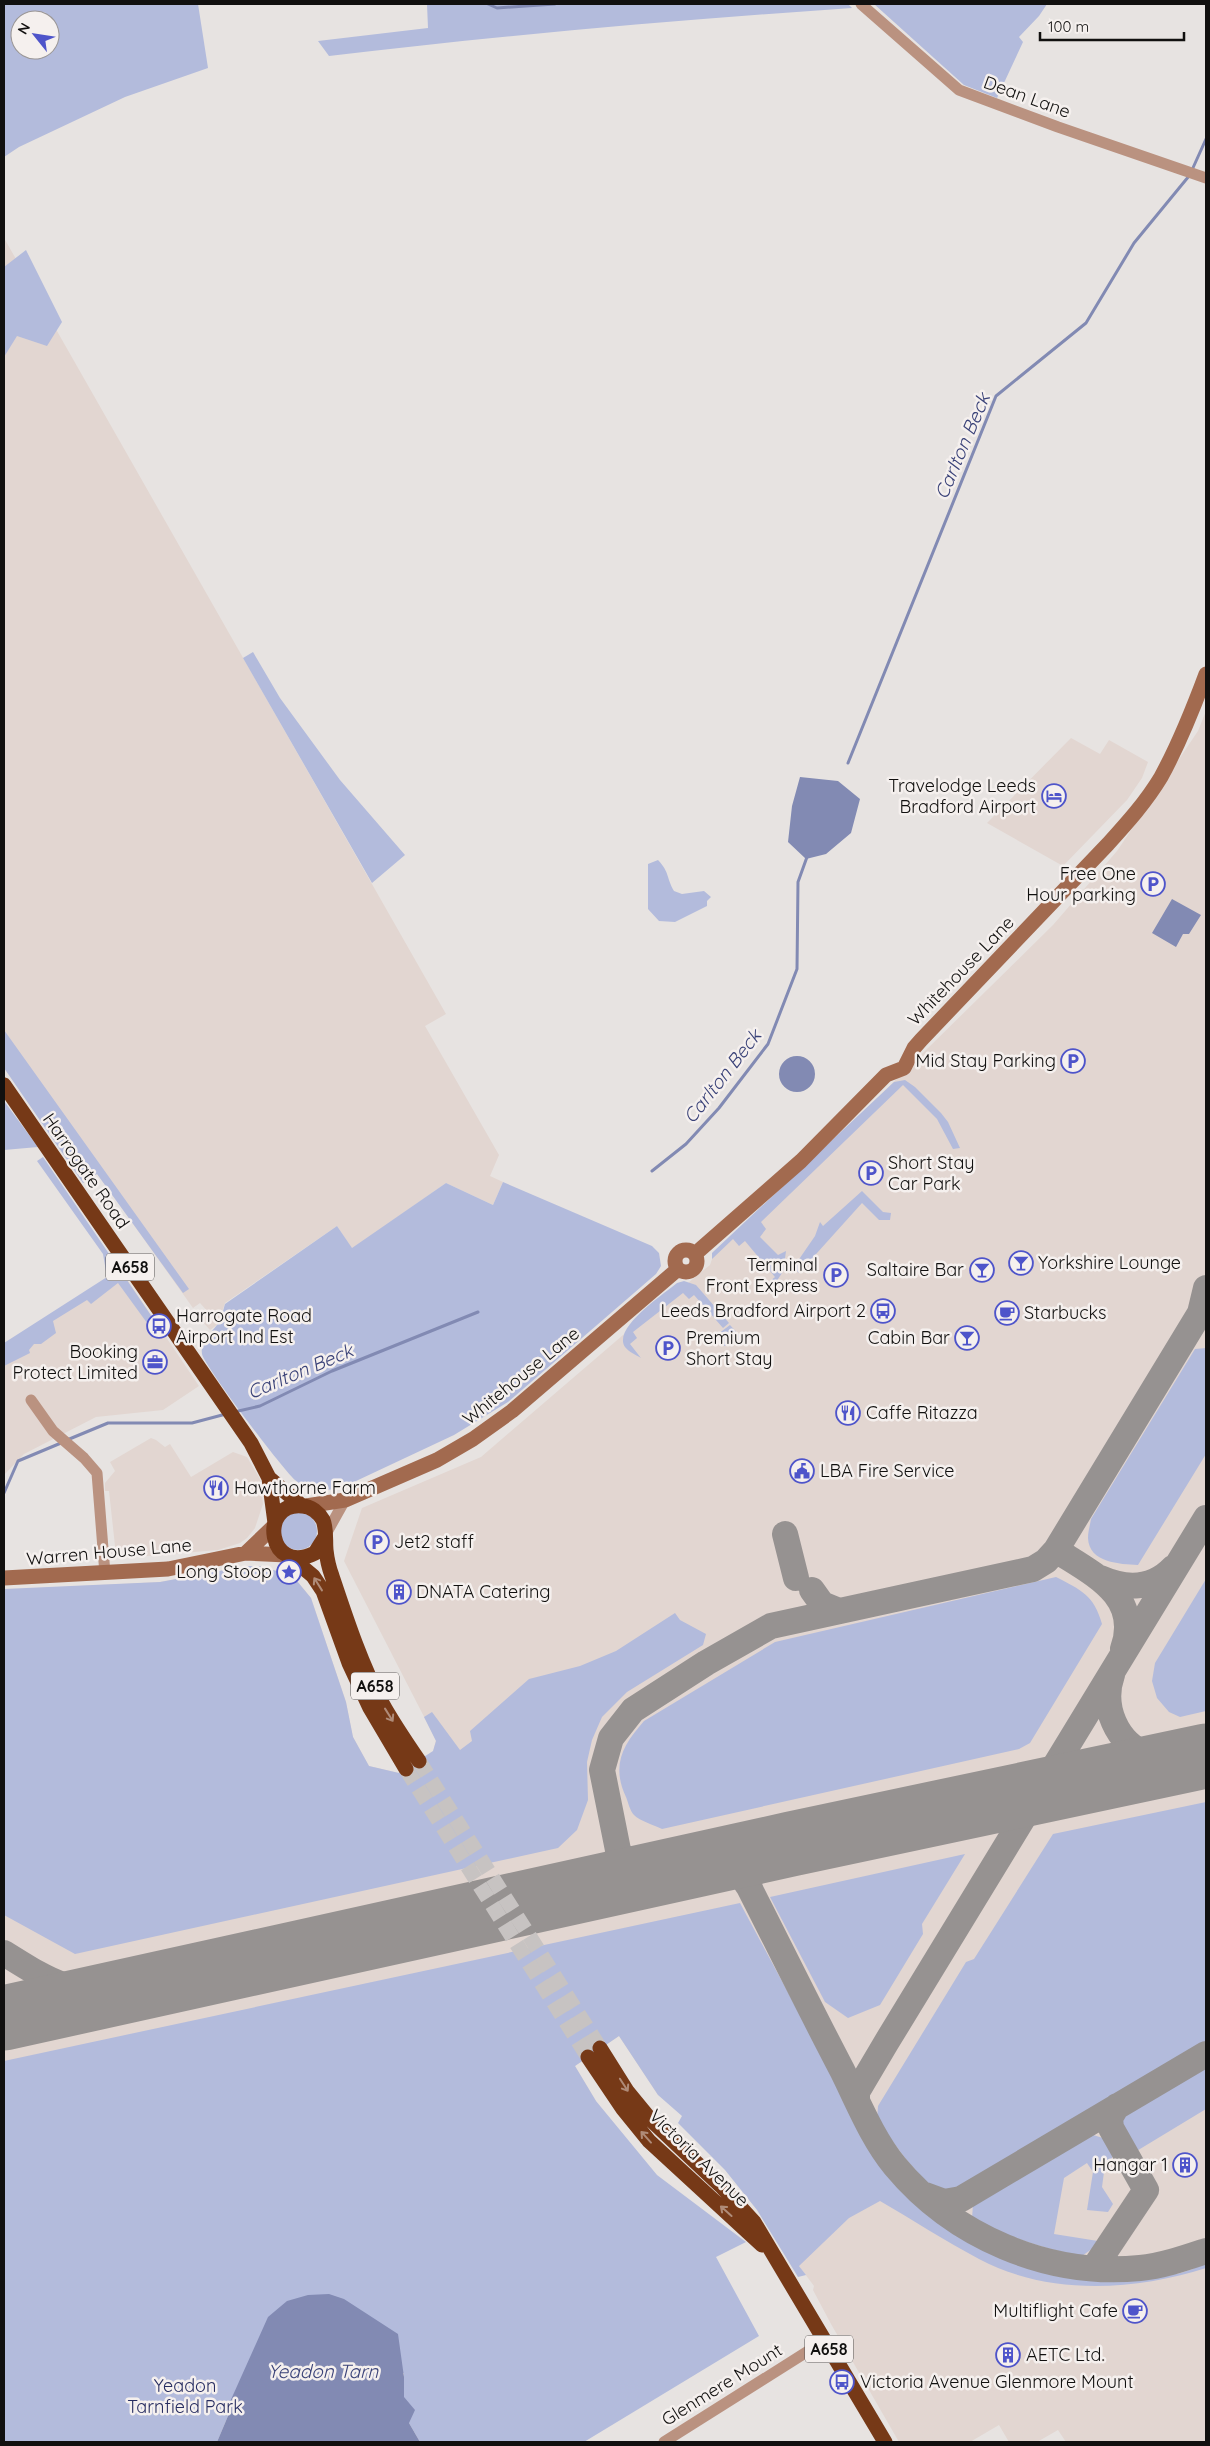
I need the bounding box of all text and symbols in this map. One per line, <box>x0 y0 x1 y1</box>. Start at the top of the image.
north arrow <box>10 10 60 60</box>
scale bar <box>1040 10 1184 42</box>
text: 100 m <box>1048 17 1089 36</box>
text: N <box>13 20 34 37</box>
street label: Dean Lane <box>981 70 1074 123</box>
water label: Carlton Beck <box>929 388 996 503</box>
place label: Travelodge Leeds Bradford Airport <box>888 774 1036 818</box>
hotel icon: Travelodge Leeds Bradford Airport <box>1041 783 1067 809</box>
place label: Free One Hour parking <box>1026 862 1136 906</box>
parking icon: Free One Hour parking <box>1140 871 1166 897</box>
street label: Whitehouse Lane <box>902 911 1019 1030</box>
water label: Carlton Beck <box>678 1023 767 1128</box>
parking icon: Mid Stay Parking <box>1060 1048 1086 1074</box>
place label: Mid Stay Parking <box>916 1049 1056 1072</box>
street label: Harrogate Road <box>38 1108 135 1233</box>
place label: Short Stay Car Park <box>888 1151 975 1195</box>
parking icon: Short Stay Car Park <box>858 1160 884 1186</box>
bar icon: Yorkshire Lounge <box>1008 1250 1034 1276</box>
place label: Yorkshire Lounge <box>1038 1251 1181 1274</box>
place label: Terminal Front Express <box>706 1253 818 1297</box>
road number: A658 <box>106 1254 154 1280</box>
bar icon: Saltaire Bar <box>969 1257 995 1283</box>
place label: Saltaire Bar <box>867 1258 964 1281</box>
parking icon: Terminal Front Express <box>823 1262 849 1288</box>
bus stop icon: Leeds Bradford Airport 2 <box>870 1298 896 1324</box>
place label: Leeds Bradford Airport 2 <box>660 1299 866 1322</box>
cafe icon: Starbucks <box>994 1300 1020 1326</box>
place label: Starbucks <box>1024 1301 1107 1324</box>
place label: Harrogate Road Airport Ind Est <box>176 1304 312 1348</box>
bus stop icon: Harrogate Road Airport Ind Est <box>146 1313 172 1339</box>
street label: Whitehouse Lane <box>458 1321 584 1430</box>
bar icon: Cabin Bar <box>954 1325 980 1351</box>
place label: Premium Short Stay <box>686 1326 773 1370</box>
place label: Cabin Bar <box>868 1326 950 1349</box>
parking icon: Premium Short Stay <box>655 1335 681 1361</box>
water label: Carlton Beck <box>243 1337 358 1404</box>
place label: Booking Protect Limited <box>13 1340 138 1384</box>
office icon: Booking Protect Limited <box>142 1349 168 1375</box>
restaurant icon: Caffe Ritazza <box>835 1400 861 1426</box>
place label: Caffe Ritazza <box>866 1401 978 1424</box>
public building icon: LBA Fire Service <box>789 1458 815 1484</box>
place label: LBA Fire Service <box>820 1459 955 1482</box>
restaurant icon: Hawthorne Farm <box>203 1475 229 1501</box>
place label: Hawthorne Farm <box>234 1476 376 1499</box>
parking icon: Jet2 staff <box>364 1529 390 1555</box>
place label: Jet2 staff <box>394 1530 474 1553</box>
street label: Warren House Lane <box>25 1533 193 1570</box>
place icon: Long Stoop <box>276 1559 302 1585</box>
place label: Long Stoop <box>176 1560 272 1583</box>
one-way arrow <box>313 1578 323 1592</box>
building icon: DNATA Catering <box>386 1579 412 1605</box>
place label: DNATA Catering <box>416 1580 551 1603</box>
road number: A658 <box>351 1672 399 1700</box>
one-way arrow <box>385 1707 395 1721</box>
one-way arrow <box>619 2077 629 2091</box>
street label: Victoria Avenue <box>645 2104 754 2211</box>
one-way arrow <box>641 2131 652 2144</box>
building icon: Hangar 1 <box>1172 2152 1198 2178</box>
place label: Hangar 1 <box>1093 2153 1168 2176</box>
one-way arrow <box>720 2205 733 2216</box>
cafe icon: Multiflight Cafe <box>1122 2298 1148 2324</box>
place label: Multiflight Cafe <box>993 2299 1118 2322</box>
road number: A658 <box>805 2336 853 2362</box>
street label: Glenmere Mount <box>657 2338 786 2431</box>
building icon: AETC Ltd. <box>995 2342 1021 2368</box>
place label: AETC Ltd. <box>1026 2343 1105 2366</box>
water label: Yeadon Tarn <box>268 2359 379 2383</box>
bus stop icon: Victoria Avenue Glenmore Mount <box>829 2369 855 2395</box>
place label: Victoria Avenue Glenmore Mount <box>860 2370 1134 2393</box>
park label: Yeadon Tarnfield Park <box>127 2374 243 2418</box>

